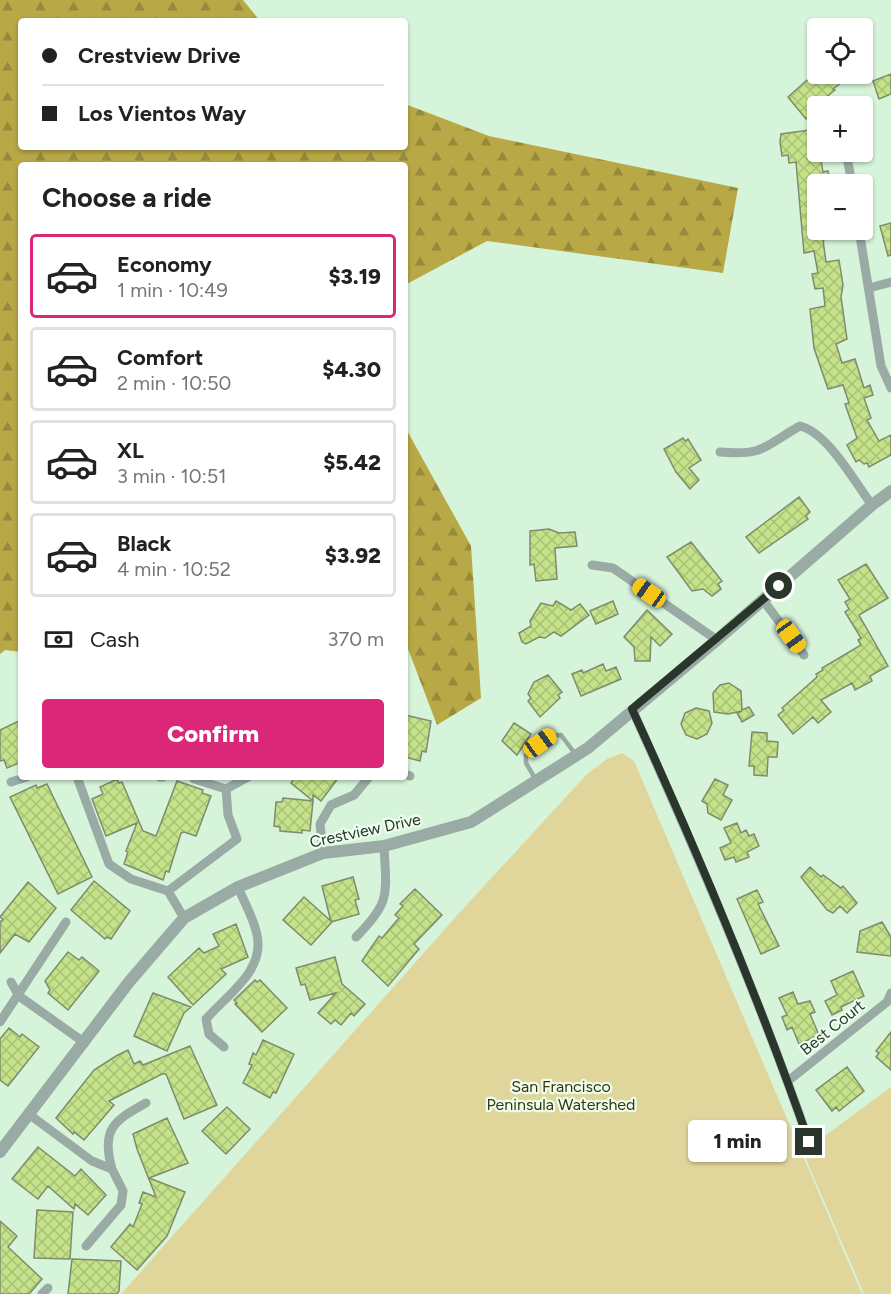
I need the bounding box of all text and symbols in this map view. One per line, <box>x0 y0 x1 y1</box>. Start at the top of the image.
map controls <box>807 18 873 240</box>
button: locate <box>807 18 873 84</box>
text: Crestview Drive <box>78 42 240 69</box>
button: + <box>807 96 873 162</box>
text: Los Vientos Way <box>78 100 246 127</box>
button: − <box>807 174 873 240</box>
text: Choose a ride <box>42 181 211 214</box>
icon: car <box>45 249 99 303</box>
text: Economy <box>117 251 212 278</box>
text: $3.19 <box>328 263 381 290</box>
text: 1 min · 10:49 <box>117 278 228 302</box>
icon: car <box>45 342 99 396</box>
text: Comfort <box>117 344 203 371</box>
text: $4.30 <box>322 356 381 383</box>
text: 2 min · 10:50 <box>117 371 231 395</box>
icon: car <box>45 435 99 489</box>
text: XL <box>117 437 144 464</box>
text: $5.42 <box>323 449 381 476</box>
text: 3 min · 10:51 <box>117 464 227 488</box>
icon: car <box>45 528 99 582</box>
text: Black <box>117 530 171 557</box>
text: $3.92 <box>325 542 381 569</box>
text: 4 min · 10:52 <box>117 557 231 581</box>
route start <box>765 572 792 599</box>
car <box>629 575 669 611</box>
car <box>773 616 809 656</box>
icon: cash <box>42 623 75 656</box>
text: Cash <box>90 626 140 653</box>
text: 370 m <box>328 627 384 651</box>
button: Confirm <box>42 699 384 768</box>
car <box>520 725 560 761</box>
street label: Crestview Drive <box>308 809 423 852</box>
street label: Best Court <box>796 996 868 1059</box>
park label: San Francisco Peninsula Watershed <box>487 1077 635 1114</box>
callout: 1 min <box>689 1121 788 1163</box>
route end <box>795 1128 822 1155</box>
text: 1 min <box>714 1129 761 1153</box>

